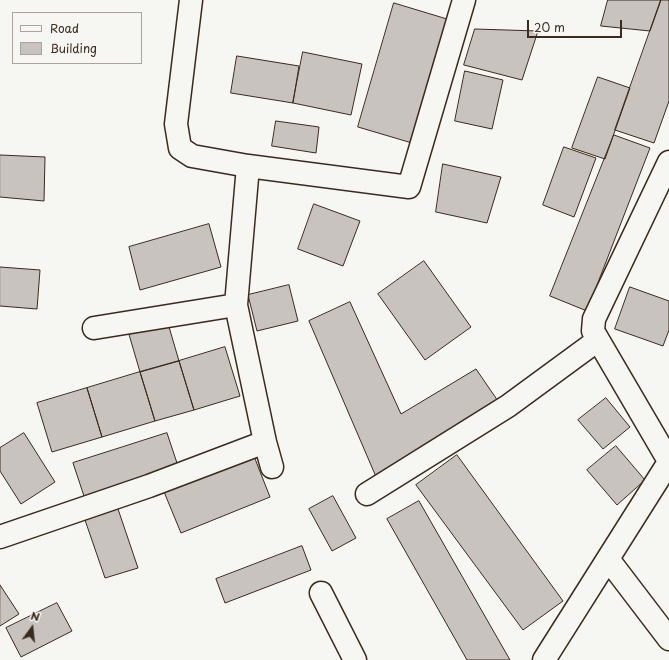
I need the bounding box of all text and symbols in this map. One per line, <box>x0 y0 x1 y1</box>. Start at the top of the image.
legend <box>12 12 142 64</box>
scale bar <box>529 12 624 38</box>
text: 20 m <box>534 18 565 36</box>
text: Road <box>50 19 79 37</box>
text: Building <box>50 39 97 57</box>
text: N <box>29 607 42 625</box>
north arrow <box>12 608 52 648</box>

